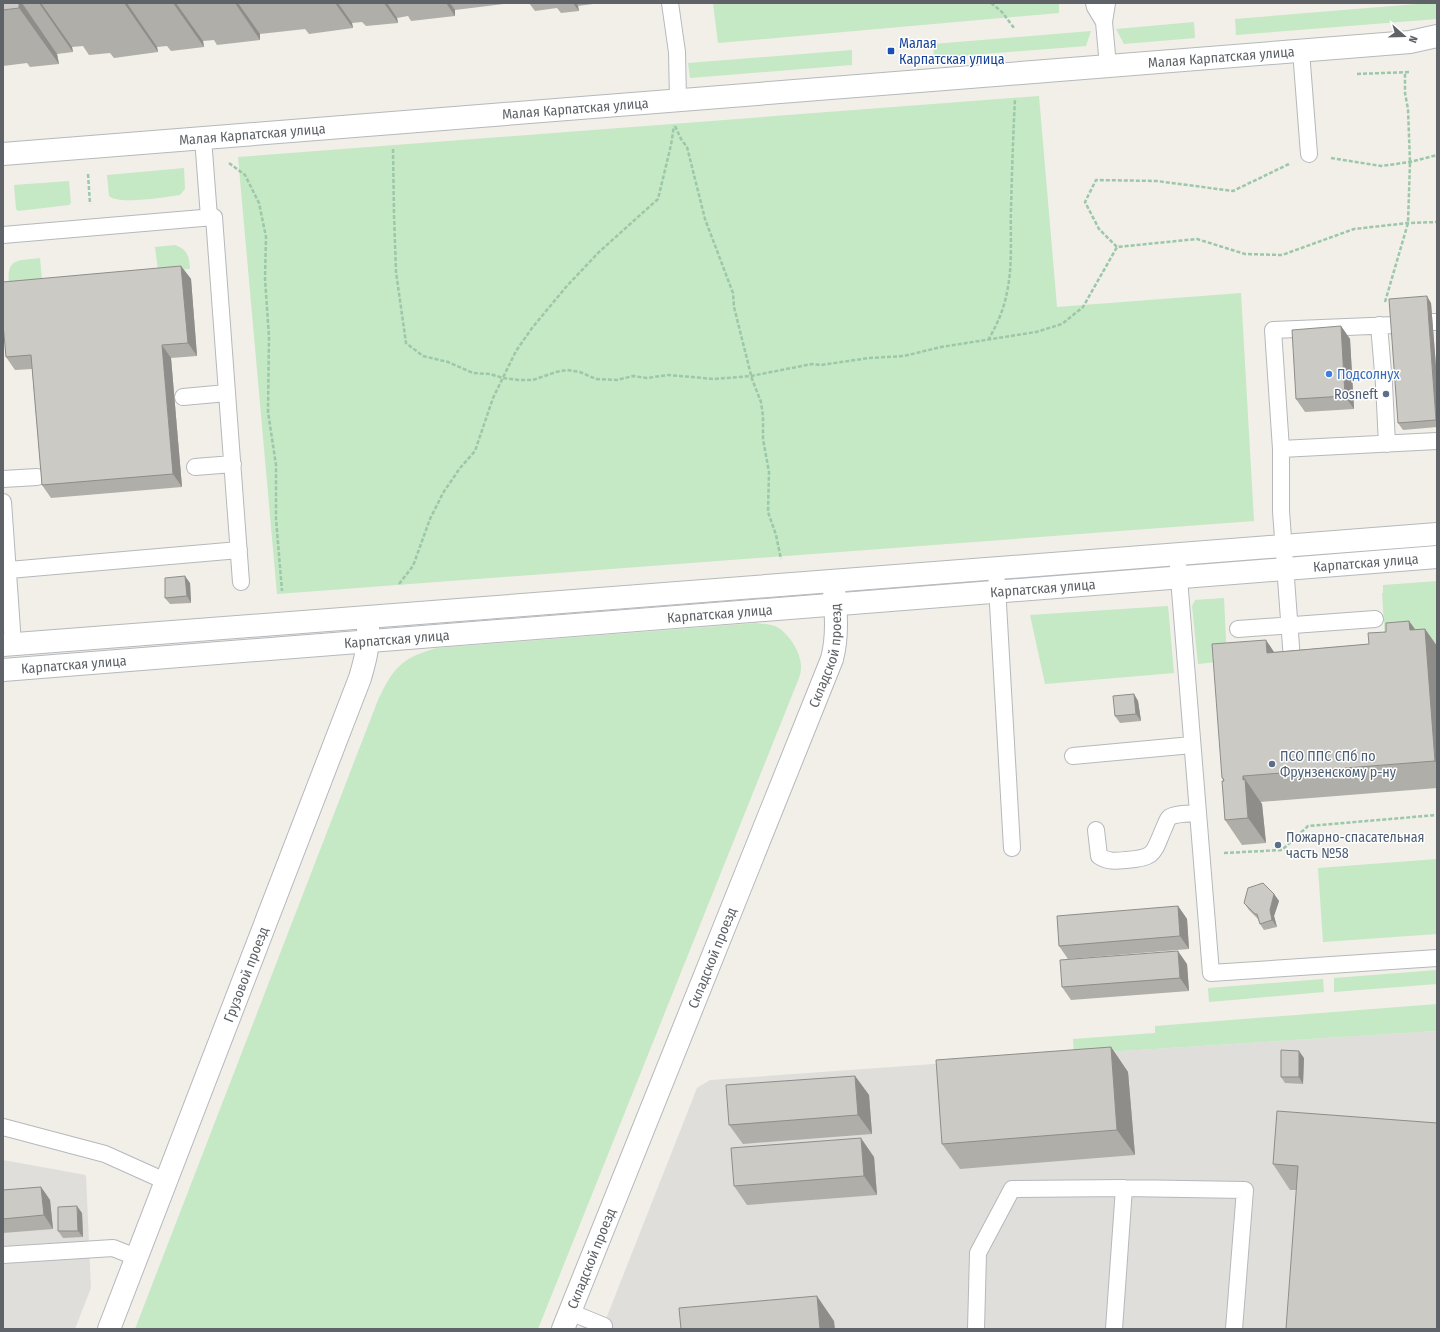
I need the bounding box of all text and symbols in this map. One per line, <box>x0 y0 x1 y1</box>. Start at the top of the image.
north arrow <box>1384 16 1424 56</box>
text: N <box>1406 34 1420 45</box>
place label: Малая Карпатская улица <box>899 35 1005 68</box>
street label: Малая Карпатская улица <box>1147 43 1295 71</box>
marker: Малая Карпатская улица <box>886 46 896 56</box>
street label: Малая Карпатская улица <box>501 94 649 123</box>
street label: Малая Карпатская улица <box>178 120 326 148</box>
place label: Подсолнух <box>1337 366 1401 383</box>
marker: Подсолнух <box>1324 369 1334 379</box>
place label: Rosneft <box>1334 386 1378 403</box>
marker: Rosneft <box>1381 389 1391 399</box>
street label: Карпатская улица <box>1312 550 1419 575</box>
street label: Карпатская улица <box>989 575 1096 601</box>
street label: Карпатская улица <box>666 601 773 626</box>
street label: Складской проезд <box>805 603 845 710</box>
street label: Карпатская улица <box>343 626 450 652</box>
street label: Карпатская улица <box>20 652 127 677</box>
place label: ПСО ППС СПб по Фрунзенскому р-ну <box>1280 748 1397 781</box>
marker: ПСО ППС СПб по Фрунзенскому р-ну <box>1267 759 1277 769</box>
place label: Пожарно-спасательная часть №58 <box>1286 829 1425 862</box>
marker: Пожарно-спасательная часть №58 <box>1273 840 1283 850</box>
street label: Складской проезд <box>684 905 740 1011</box>
street label: Грузовой проезд <box>220 924 272 1025</box>
street label: Складской проезд <box>563 1206 619 1311</box>

